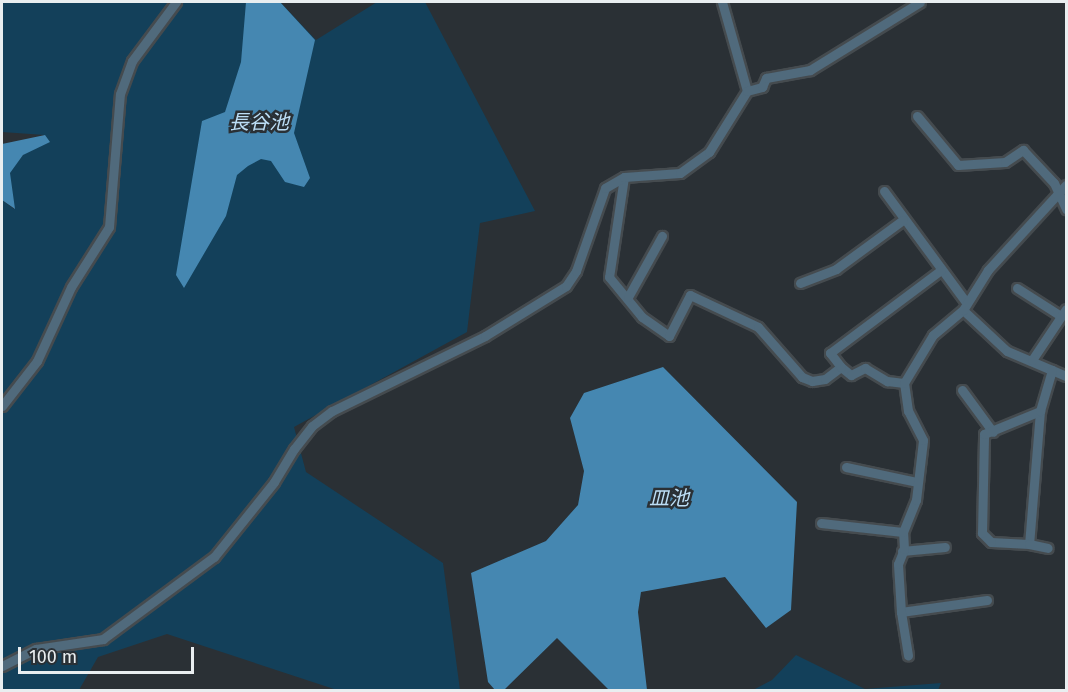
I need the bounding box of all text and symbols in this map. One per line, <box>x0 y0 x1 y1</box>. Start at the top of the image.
water label: 長谷池 <box>229 110 289 134</box>
water label: 皿池 <box>649 486 689 510</box>
scale bar <box>21 635 196 673</box>
text: 100 m <box>29 646 77 668</box>

